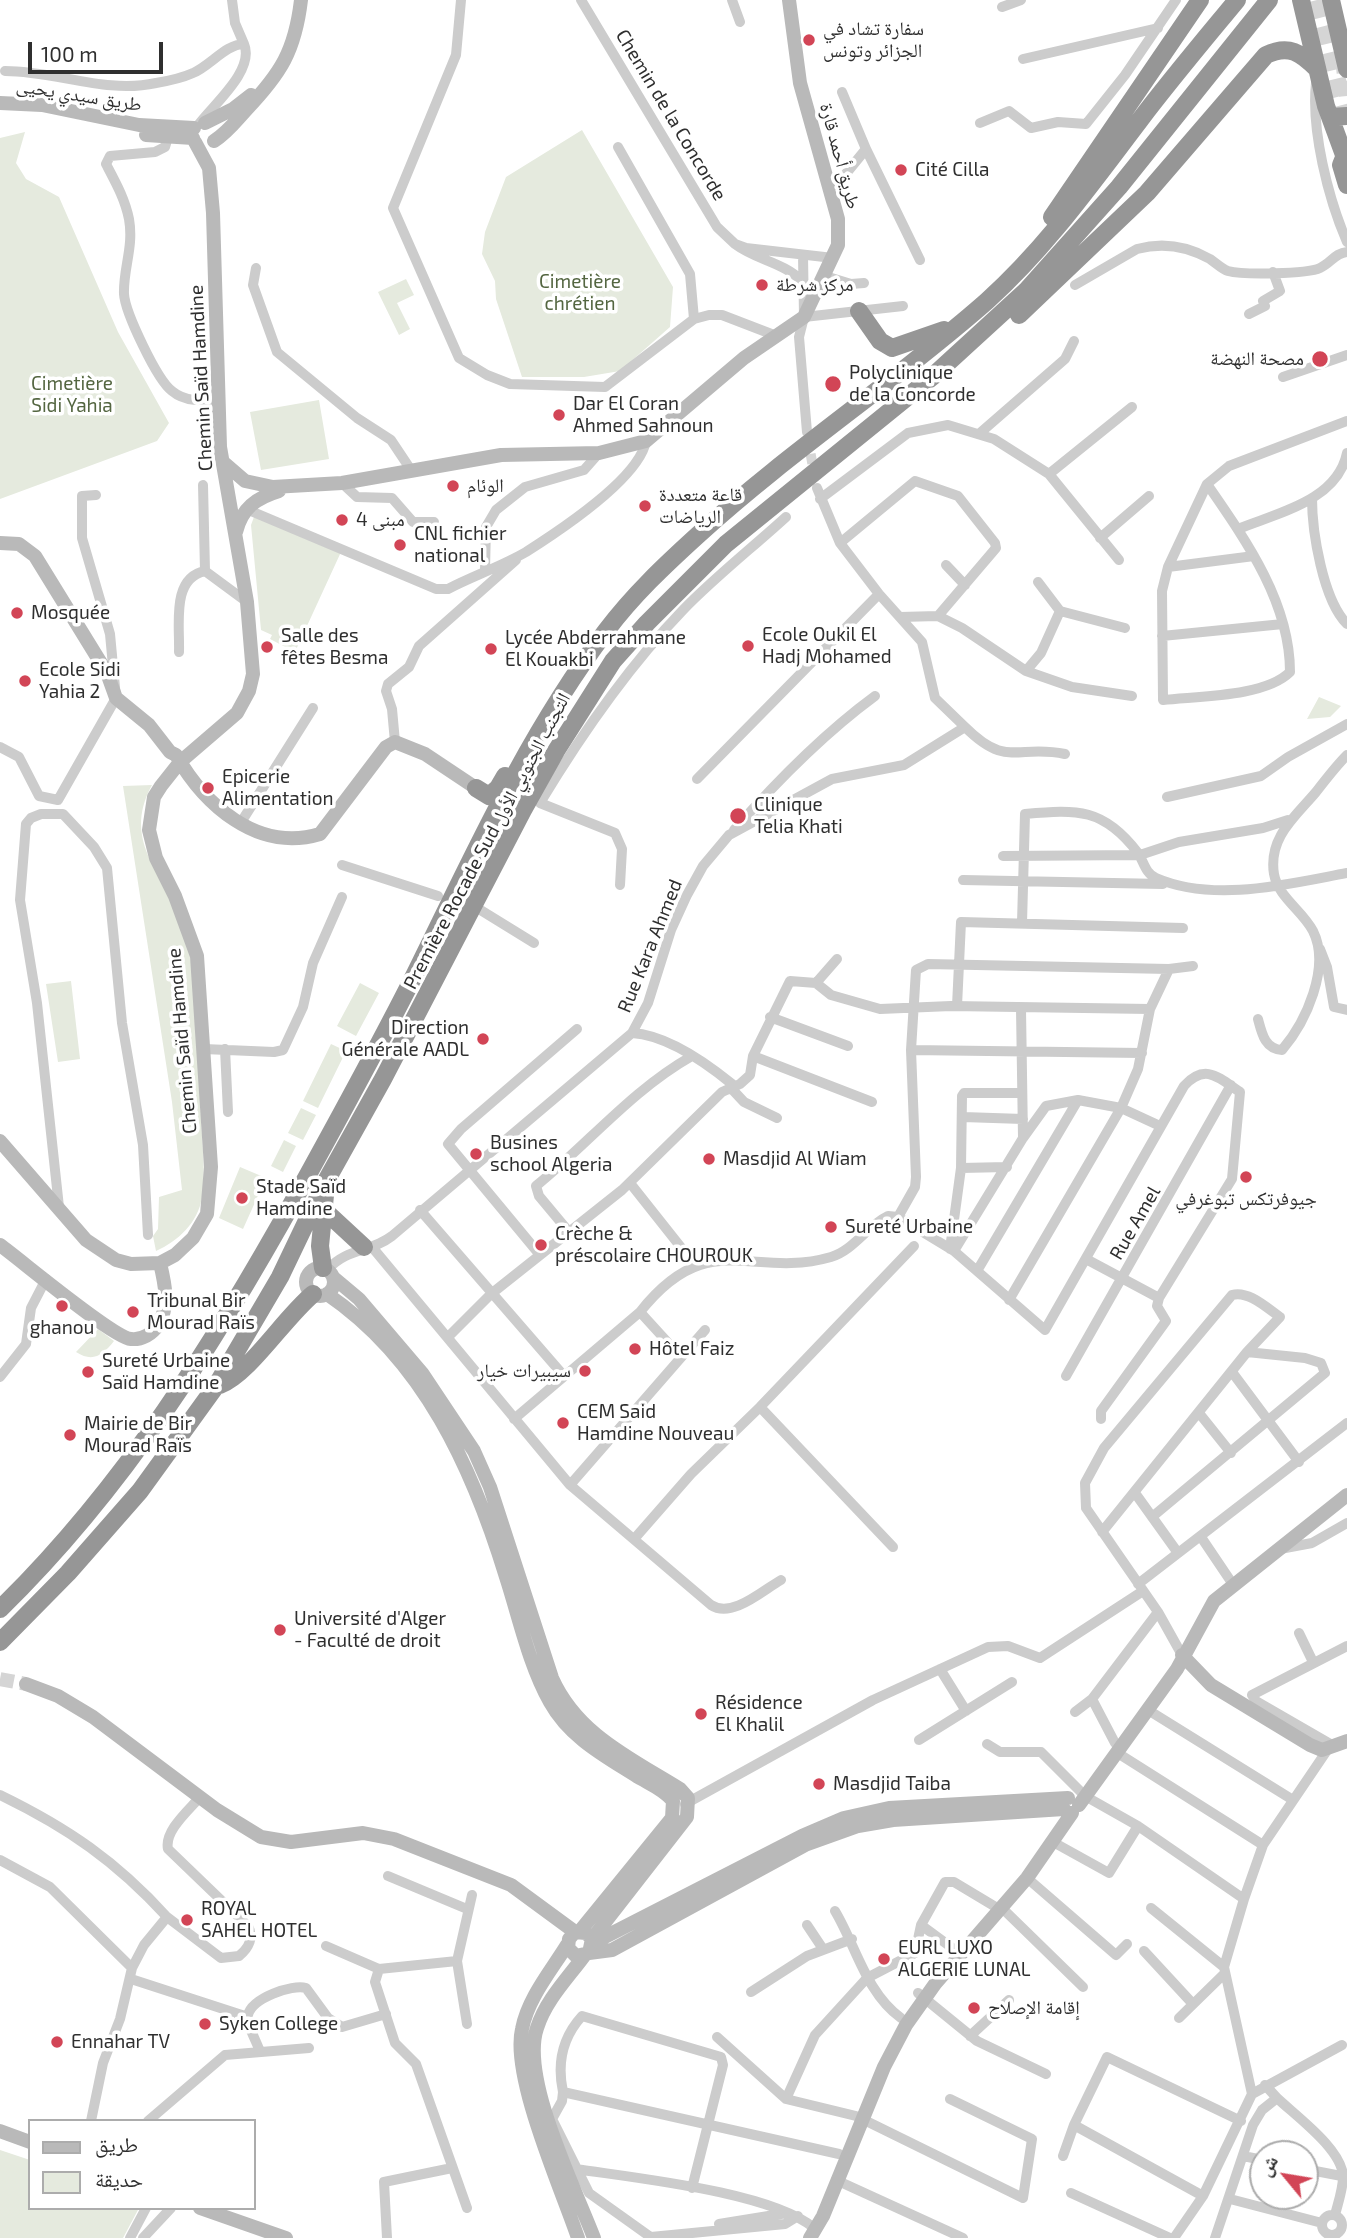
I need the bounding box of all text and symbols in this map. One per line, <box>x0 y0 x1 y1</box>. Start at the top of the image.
place label: سفارة تشاد في الجزائر وتونس <box>823 18 924 62</box>
street label: Chemin de la Concorde <box>611 25 731 205</box>
scale bar <box>32 28 166 72</box>
marker: سفارة تشاد في الجزائر وتونس <box>801 32 817 48</box>
text: 100 m <box>41 41 98 66</box>
street label: طريق سيدي يحيى <box>15 74 143 116</box>
street label: طريق أحمد قارة <box>815 101 865 211</box>
place label: Cité Cilla <box>915 159 989 181</box>
marker: Cité Cilla <box>893 162 909 178</box>
park label: Cimetière chrétien <box>539 271 621 315</box>
place label: مركز شرطة <box>776 274 853 296</box>
marker: مركز شرطة <box>754 277 770 293</box>
street label: Chemin Saïd Hamdine <box>185 284 217 472</box>
place label: مصحة النهضة <box>1210 348 1304 370</box>
marker: مصحة النهضة <box>1310 349 1330 369</box>
place label: Polyclinique de la Concorde <box>849 362 976 406</box>
park label: Cimetière Sidi Yahia <box>31 373 113 417</box>
marker: Polyclinique de la Concorde <box>823 374 843 394</box>
place label: Dar El Coran Ahmed Sahnoun <box>573 393 714 437</box>
marker: Dar El Coran Ahmed Sahnoun <box>551 407 567 423</box>
place label: الوئام <box>467 475 504 497</box>
marker: الوئام <box>445 478 461 494</box>
place label: قاعة متعددة الرياضات <box>659 484 742 528</box>
marker: قاعة متعددة الرياضات <box>637 498 653 514</box>
place label: مبنى 4 <box>356 509 405 531</box>
marker: مبنى 4 <box>334 512 350 528</box>
place label: CNL fichier national <box>414 523 507 567</box>
marker: CNL fichier national <box>392 537 408 553</box>
place label: Mosquée <box>31 602 110 624</box>
marker: Mosquée <box>9 605 25 621</box>
place label: Ecole Oukil El Hadj Mohamed <box>762 624 892 668</box>
place label: Salle des fêtes Besma <box>281 625 388 669</box>
place label: Lycée Abderrahmane El Kouakbi <box>505 627 686 671</box>
marker: Ecole Oukil El Hadj Mohamed <box>740 638 756 654</box>
marker: Salle des fêtes Besma <box>259 639 275 655</box>
marker: Lycée Abderrahmane El Kouakbi <box>483 641 499 657</box>
place label: Ecole Sidi Yahia 2 <box>39 659 121 703</box>
marker: Ecole Sidi Yahia 2 <box>17 673 33 689</box>
street label: Première Rocade Sud التجنب الجنوبي الأول <box>399 689 575 993</box>
place label: Epicerie Alimentation <box>222 766 334 810</box>
marker: Epicerie Alimentation <box>200 780 216 796</box>
place label: Clinique Telia Khati <box>754 794 843 838</box>
marker: Clinique Telia Khati <box>728 806 748 826</box>
street label: Rue Kara Ahmed <box>613 876 687 1016</box>
street label: Chemin Saïd Hamdine <box>163 947 201 1135</box>
place label: Direction Générale AADL <box>341 1017 469 1061</box>
marker: Direction Générale AADL <box>475 1031 491 1047</box>
place label: Busines school Algeria <box>490 1132 612 1176</box>
marker: Busines school Algeria <box>468 1146 484 1162</box>
place label: Masdjid Al Wiam <box>723 1148 867 1170</box>
marker: Masdjid Al Wiam <box>701 1151 717 1167</box>
marker: جيوفرتكس تبوغرفي <box>1238 1169 1254 1185</box>
place label: Stade Saïd Hamdine <box>256 1176 346 1220</box>
street label: Rue Amel <box>1105 1182 1165 1264</box>
place label: جيوفرتكس تبوغرفي <box>1175 1188 1317 1210</box>
marker: Stade Saïd Hamdine <box>234 1190 250 1206</box>
place label: Sureté Urbaine <box>845 1216 973 1238</box>
marker: Sureté Urbaine <box>823 1219 839 1235</box>
place label: Crèche & préscolaire CHOUROUK <box>555 1223 753 1267</box>
marker: Crèche & préscolaire CHOUROUK <box>533 1237 549 1253</box>
place label: Tribunal Bir Mourad Raïs <box>147 1290 255 1334</box>
marker: ghanou <box>54 1298 70 1314</box>
marker: Tribunal Bir Mourad Raïs <box>125 1304 141 1320</box>
place label: ghanou <box>30 1317 94 1339</box>
place label: Hôtel Faiz <box>649 1338 734 1360</box>
marker: Hôtel Faiz <box>627 1341 643 1357</box>
place label: Sureté Urbaine Saïd Hamdine <box>102 1350 230 1394</box>
place label: سيبيرات خيار <box>477 1360 571 1382</box>
marker: سيبيرات خيار <box>577 1363 593 1379</box>
marker: Sureté Urbaine Saïd Hamdine <box>80 1364 96 1380</box>
place label: CEM Said Hamdine Nouveau <box>577 1401 734 1445</box>
place label: Mairie de Bir Mourad Raïs <box>84 1413 192 1457</box>
marker: CEM Said Hamdine Nouveau <box>555 1415 571 1431</box>
marker: Mairie de Bir Mourad Raïs <box>62 1427 78 1443</box>
place label: Université d'Alger - Faculté de droit <box>294 1608 446 1652</box>
marker: Université d'Alger - Faculté de droit <box>272 1622 288 1638</box>
place label: Résidence El Khalil <box>715 1692 803 1736</box>
marker: Résidence El Khalil <box>693 1706 709 1722</box>
place label: Masdjid Taiba <box>833 1773 951 1795</box>
marker: Masdjid Taiba <box>811 1776 827 1792</box>
place label: ROYAL SAHEL HOTEL <box>201 1898 317 1942</box>
marker: ROYAL SAHEL HOTEL <box>179 1912 195 1928</box>
place label: EURL LUXO ALGERIE LUNAL <box>898 1937 1031 1981</box>
marker: EURL LUXO ALGERIE LUNAL <box>876 1951 892 1967</box>
place label: إقامة الإصلاح <box>988 1997 1080 2019</box>
marker: إقامة الإصلاح <box>966 2000 982 2016</box>
place label: Syken College <box>219 2013 338 2035</box>
marker: Syken College <box>197 2016 213 2032</box>
place label: Ennahar TV <box>71 2031 170 2053</box>
marker: Ennahar TV <box>49 2034 65 2050</box>
legend <box>28 2119 256 2210</box>
text: طريق <box>95 2131 138 2156</box>
north arrow <box>1249 2140 1319 2210</box>
text: ش <box>1252 2151 1282 2180</box>
text: حديقة <box>95 2166 143 2191</box>

